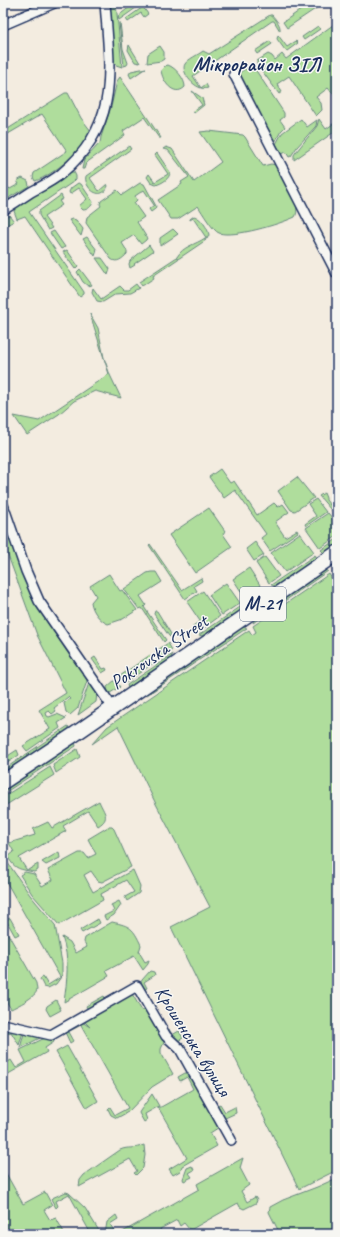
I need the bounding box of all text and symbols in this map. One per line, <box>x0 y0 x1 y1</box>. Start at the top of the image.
district label: Мікрорайон ЗІЛ <box>193 51 323 77</box>
road number: М-21 <box>240 587 286 621</box>
street label: Pokrovska Street <box>105 608 215 695</box>
street label: Крошенська вулиця <box>149 981 238 1103</box>

